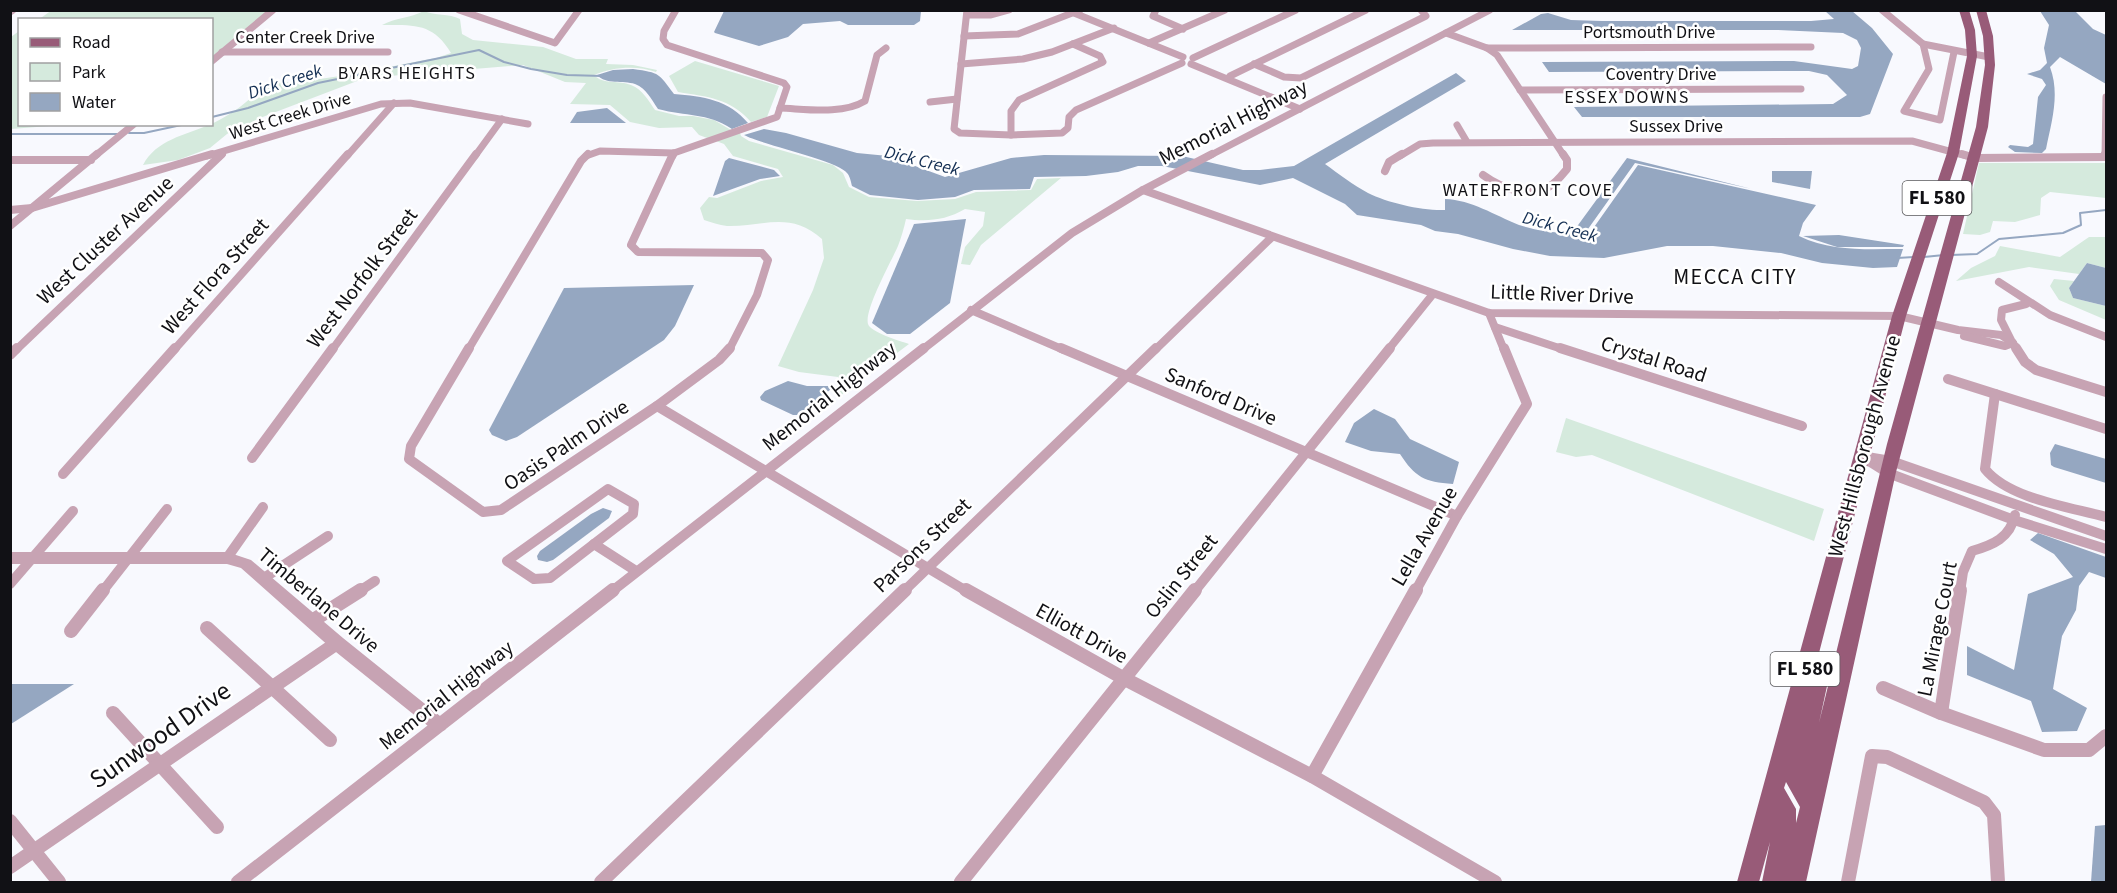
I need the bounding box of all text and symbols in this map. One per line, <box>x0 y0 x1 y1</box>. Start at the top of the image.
legend <box>18 18 213 126</box>
street label: Portsmouth Drive <box>1583 20 1715 45</box>
street label: Center Creek Drive <box>235 25 375 50</box>
text: Road <box>72 30 111 55</box>
water label: Dick Creek <box>245 58 326 106</box>
text: Park <box>72 60 106 85</box>
district label: BYARS HEIGHTS <box>338 61 476 86</box>
street label: Coventry Drive <box>1606 62 1717 87</box>
street label: Memorial Highway <box>1153 72 1313 172</box>
district label: ESSEX DOWNS <box>1564 85 1690 110</box>
street label: West Creek Drive <box>226 86 354 146</box>
text: Water <box>72 90 116 115</box>
street label: Sussex Drive <box>1629 114 1723 139</box>
water label: Dick Creek <box>882 140 963 183</box>
street label: West Cluster Avenue <box>30 169 180 311</box>
district label: WATERFRONT COVE <box>1442 178 1614 203</box>
road number: FL 580 <box>1902 181 1972 215</box>
street label: West Norfolk Street <box>299 202 425 354</box>
water label: Dick Creek <box>1520 205 1601 249</box>
street label: West Flora Street <box>154 211 276 341</box>
district label: MECCA CITY <box>1673 261 1797 293</box>
street label: Little River Drive <box>1490 277 1634 311</box>
street label: Crystal Road <box>1597 328 1711 390</box>
street label: West Hillsborough Avenue <box>1820 332 1908 560</box>
street label: Memorial Highway <box>755 334 903 458</box>
street label: Sanford Drive <box>1160 359 1282 433</box>
street label: Oasis Palm Drive <box>497 392 635 498</box>
street label: Lella Avenue <box>1383 481 1465 591</box>
street label: Parsons Street <box>866 490 978 600</box>
street label: Oslin Street <box>1137 527 1225 625</box>
street label: Timberlane Drive <box>252 540 386 660</box>
street label: La Mirage Court <box>1909 559 1965 699</box>
street label: Elliott Drive <box>1030 595 1134 671</box>
street label: Memorial Highway <box>372 633 520 757</box>
road number: FL 580 <box>1770 652 1840 686</box>
street label: Sunwood Drive <box>82 673 238 797</box>

